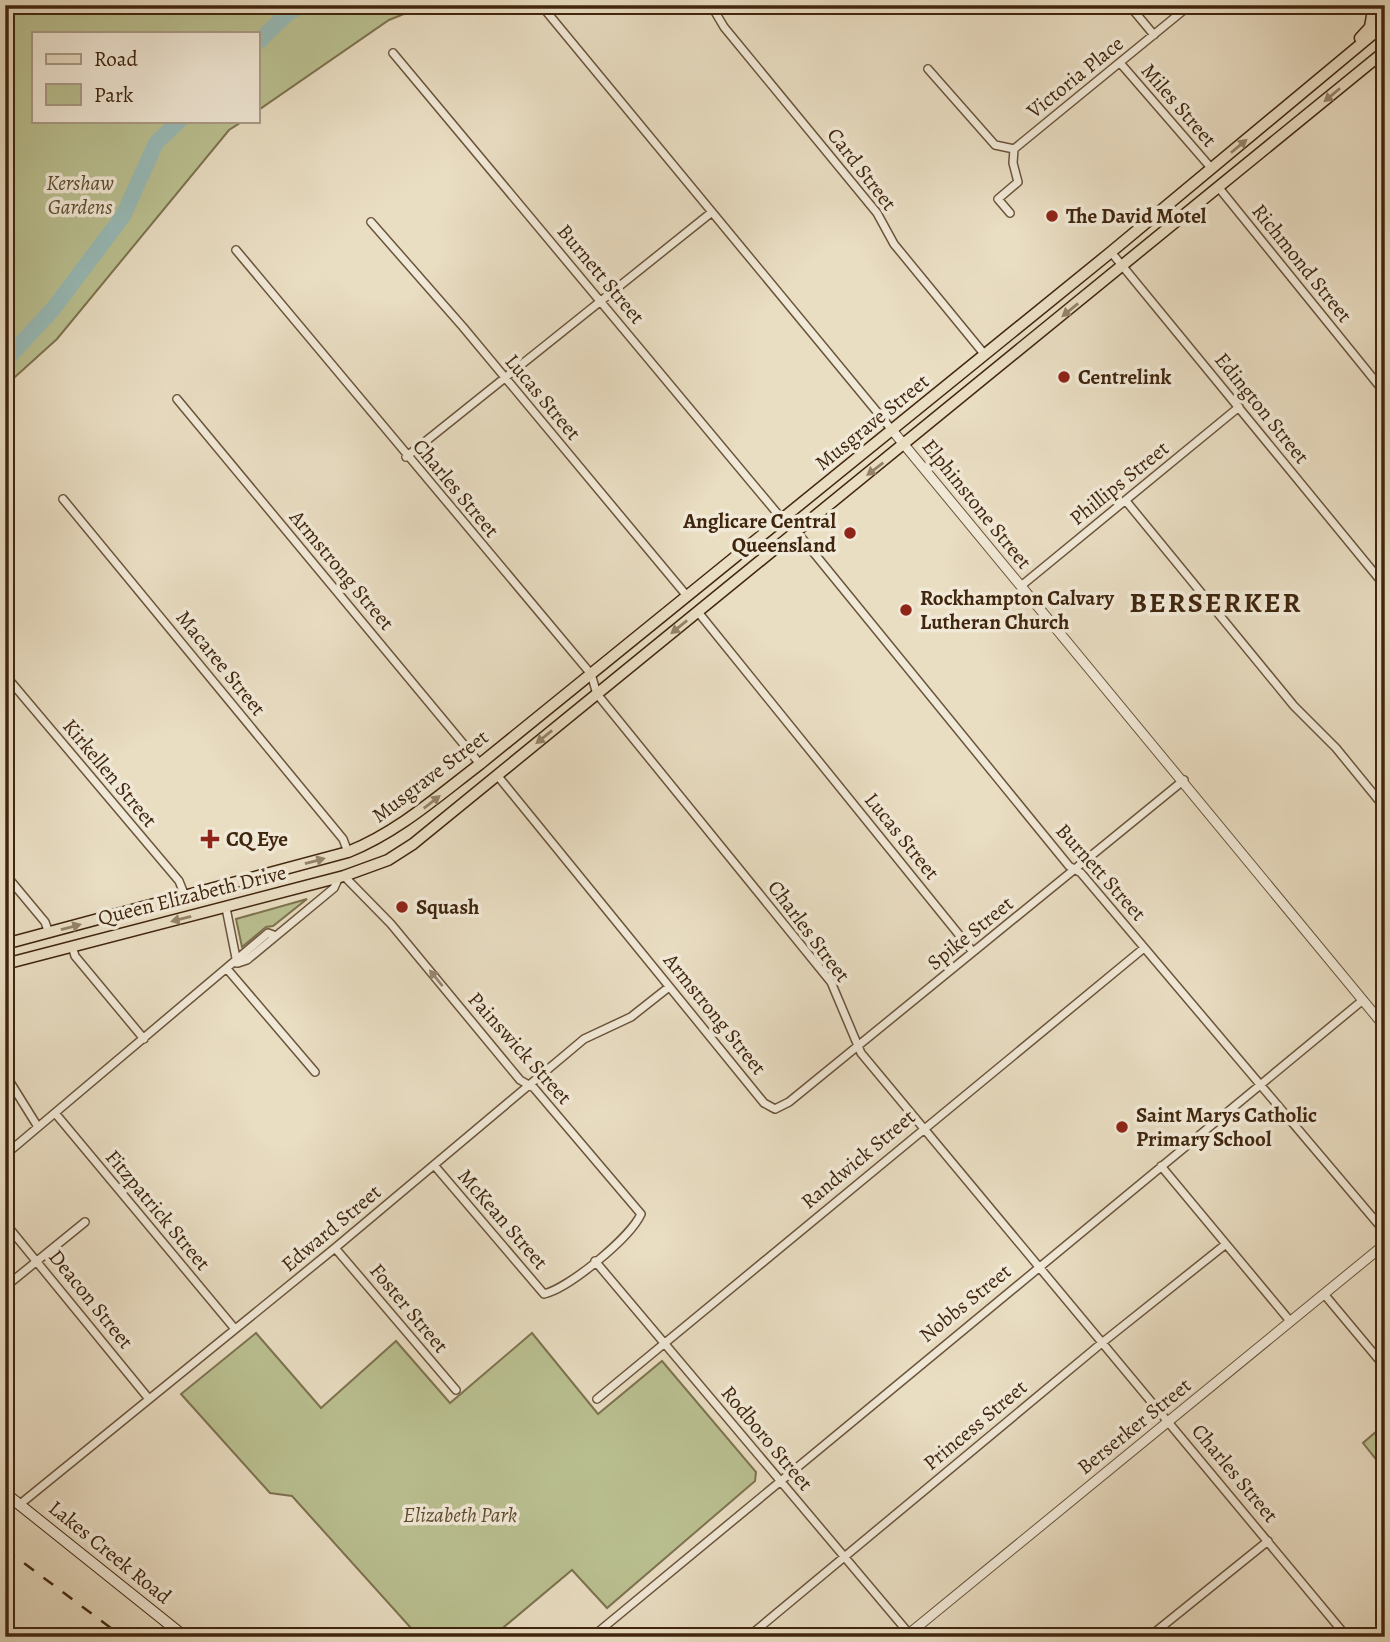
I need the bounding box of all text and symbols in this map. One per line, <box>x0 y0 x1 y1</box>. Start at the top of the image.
street label: Victoria Place <box>1020 29 1129 125</box>
legend <box>32 32 259 122</box>
text: Road <box>94 45 138 73</box>
street label: Miles Street <box>1135 57 1223 153</box>
text: Park <box>94 81 134 109</box>
one-way arrow <box>1324 87 1342 102</box>
street label: Card Street <box>821 122 903 216</box>
one-way arrow <box>1231 139 1248 154</box>
park label: Kershaw Gardens <box>46 169 114 221</box>
street label: Richmond Street <box>1245 198 1359 328</box>
place label: The David Motel <box>1066 202 1207 230</box>
marker: The David Motel <box>1044 208 1060 224</box>
street label: Burnett Street <box>551 218 651 330</box>
one-way arrow <box>1062 303 1080 318</box>
street label: Edington Street <box>1208 346 1316 470</box>
street label: Lucas Street <box>499 348 587 446</box>
place label: Centrelink <box>1078 363 1172 391</box>
street label: Musgrave Street <box>809 367 935 477</box>
marker: Centrelink <box>1056 369 1072 385</box>
street label: Charles Street <box>406 433 506 543</box>
street label: Elphinstone Street <box>916 433 1038 575</box>
street label: Phillips Street <box>1063 434 1175 532</box>
one-way arrow <box>866 461 884 476</box>
street label: Armstrong Street <box>283 503 401 636</box>
place label: Anglicare Central Queensland <box>682 507 837 559</box>
marker: Anglicare Central Queensland <box>842 525 858 541</box>
place label: Rockhampton Calvary Lutheran Church <box>920 584 1115 636</box>
district label: BERSERKER <box>1130 584 1302 622</box>
marker: Rockhampton Calvary Lutheran Church <box>898 602 914 618</box>
street label: Macaree Street <box>170 604 272 722</box>
one-way arrow <box>670 620 688 635</box>
street label: Kirkellen Street <box>56 713 164 833</box>
street label: Musgrave Street <box>366 723 494 829</box>
one-way arrow <box>536 729 553 744</box>
street label: Lucas Street <box>858 786 946 886</box>
one-way arrow <box>422 794 440 809</box>
street label: Burnett Street <box>1050 817 1152 927</box>
place label: CQ Eye <box>226 825 288 853</box>
marker: CQ Eye <box>200 829 220 849</box>
one-way arrow <box>304 855 326 866</box>
street label: Queen Elizabeth Drive <box>95 858 289 932</box>
street label: Charles Street <box>761 874 857 988</box>
street label: Spike Street <box>921 890 1019 976</box>
place label: Squash <box>416 893 479 921</box>
marker: Squash <box>394 899 410 915</box>
one-way arrow <box>170 914 192 925</box>
one-way arrow <box>61 921 82 931</box>
street label: Armstrong Street <box>657 947 773 1081</box>
one-way arrow <box>429 970 444 987</box>
street label: Painswick Street <box>462 986 578 1110</box>
place label: Saint Marys Catholic Primary School <box>1136 1101 1317 1153</box>
street label: Randwick Street <box>795 1103 921 1215</box>
marker: Saint Marys Catholic Primary School <box>1114 1119 1130 1135</box>
street label: Fitzpatrick Street <box>99 1144 217 1276</box>
street label: McKean Street <box>452 1163 555 1275</box>
street label: Edward Street <box>275 1178 387 1278</box>
street label: Deacon Street <box>42 1243 140 1355</box>
street label: Foster Street <box>363 1257 455 1359</box>
street label: Nobbs Street <box>913 1257 1017 1349</box>
street label: Berserker Street <box>1071 1371 1197 1481</box>
street label: Princess Street <box>917 1373 1033 1477</box>
street label: Rodboro Street <box>715 1380 819 1497</box>
street label: Charles Street <box>1185 1418 1285 1528</box>
street label: Lakes Creek Road <box>43 1494 178 1611</box>
park label: Elizabeth Park <box>403 1501 517 1529</box>

